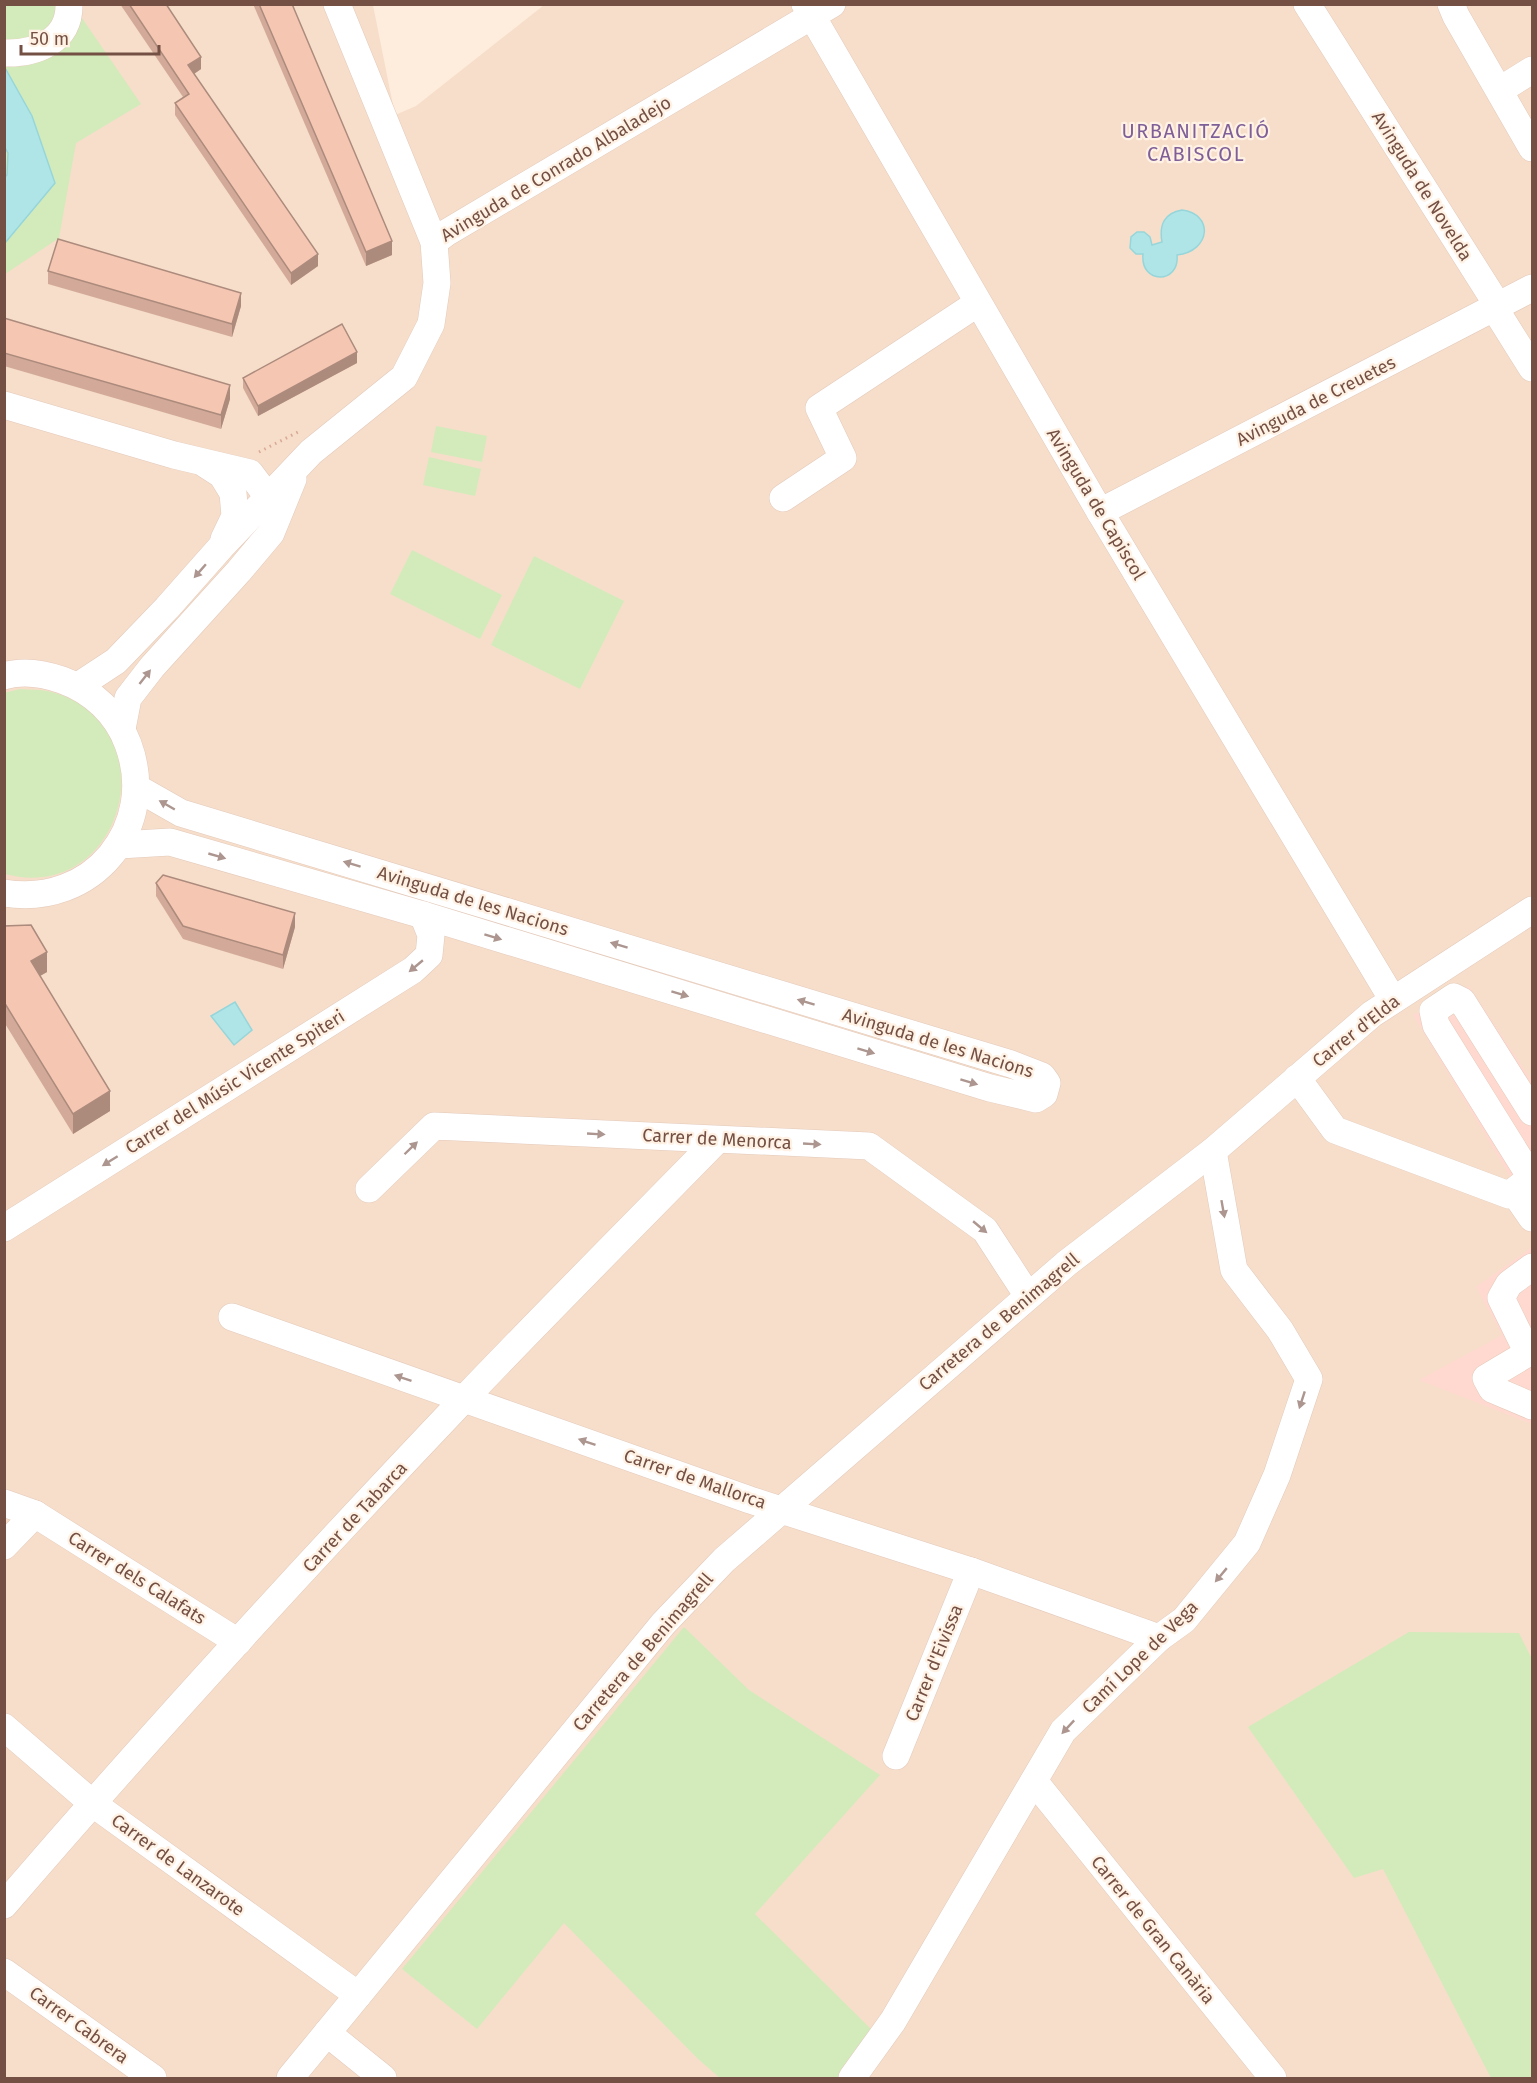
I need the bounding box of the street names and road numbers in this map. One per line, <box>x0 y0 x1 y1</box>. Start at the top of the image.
street label: Avinguda de Conrado Albaladejo <box>437 91 675 247</box>
street label: Avinguda de Novelda <box>1367 107 1477 265</box>
street label: Avinguda de Creuetes <box>1233 351 1399 451</box>
street label: Avinguda de Capiscol <box>1042 424 1150 584</box>
street label: Avinguda de les Nacions <box>375 861 571 941</box>
street label: Carrer d'Elda <box>1308 990 1404 1072</box>
street label: Avinguda de les Nacions <box>840 1003 1036 1083</box>
street label: Carrer del Músic Vicente Spiteri <box>121 1005 349 1159</box>
street label: Carrer de Menorca <box>642 1124 792 1154</box>
street label: Carretera de Benimagrell <box>914 1248 1084 1396</box>
street label: Carrer de Mallorca <box>621 1444 769 1514</box>
street label: Carrer de Tabarca <box>298 1457 412 1577</box>
street label: Carrer dels Calafats <box>64 1527 210 1629</box>
street label: Carretera de Benimagrell <box>568 1568 718 1736</box>
street label: Camí Lope de Vega <box>1077 1596 1203 1718</box>
street label: Carrer d'Eivissa <box>901 1601 967 1725</box>
street label: Carrer de Lanzarote <box>107 1809 249 1921</box>
street label: Carrer de Gran Canària <box>1086 1851 1220 2009</box>
street label: Carrer Cabrera <box>25 1982 133 2068</box>

